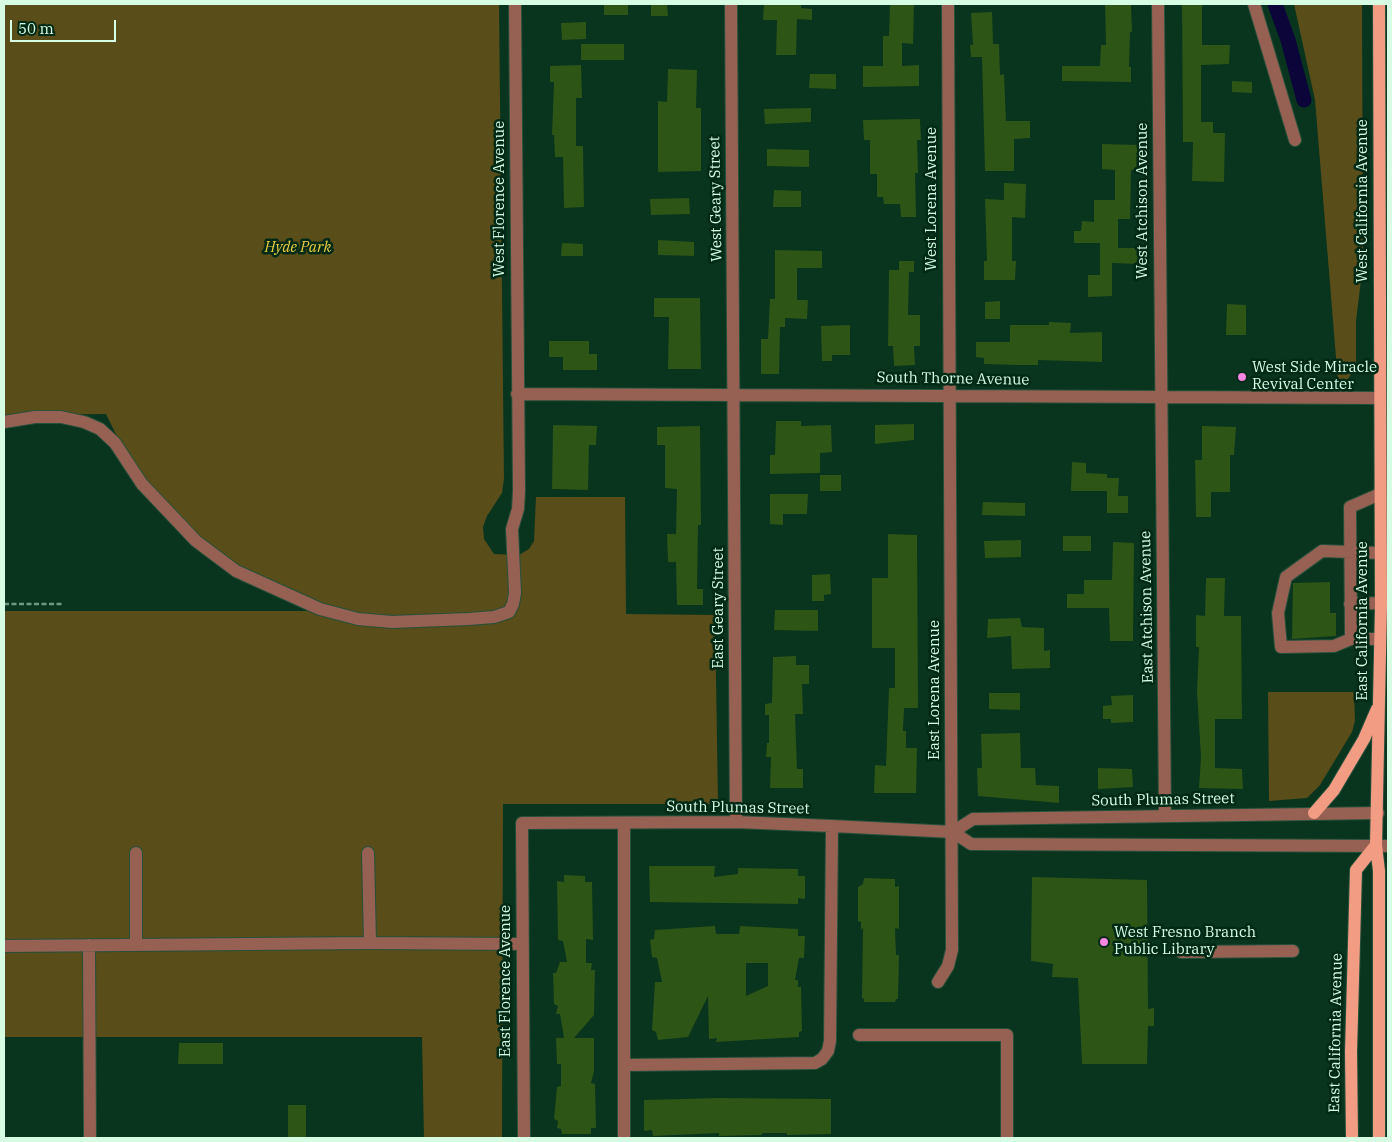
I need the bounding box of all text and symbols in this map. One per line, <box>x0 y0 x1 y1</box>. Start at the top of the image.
scale bar <box>12 10 119 42</box>
text: 50 m <box>18 19 54 38</box>
street label: West California Avenue <box>1354 119 1372 283</box>
street label: West Florence Avenue <box>491 121 509 277</box>
street label: West Atchison Avenue <box>1134 123 1152 279</box>
street label: West Lorena Avenue <box>923 127 941 271</box>
street label: West Geary Street <box>706 136 726 262</box>
park label: Hyde Park <box>265 239 331 257</box>
place label: West Side Miracle Revival Center <box>1252 359 1377 394</box>
street label: South Thorne Avenue <box>876 369 1030 389</box>
marker: West Side Miracle Revival Center <box>1236 371 1248 383</box>
street label: East Atchison Avenue <box>1137 531 1157 683</box>
street label: East California Avenue <box>1354 541 1372 701</box>
street label: East Geary Street <box>710 547 728 669</box>
street label: East Lorena Avenue <box>926 620 944 760</box>
street label: South Plumas Street <box>1091 790 1235 810</box>
street label: South Plumas Street <box>666 798 810 818</box>
street label: East Florence Avenue <box>497 905 515 1057</box>
place label: West Fresno Branch Public Library <box>1114 924 1256 959</box>
marker: West Fresno Branch Public Library <box>1098 936 1110 948</box>
street label: East California Avenue <box>1326 953 1346 1113</box>

